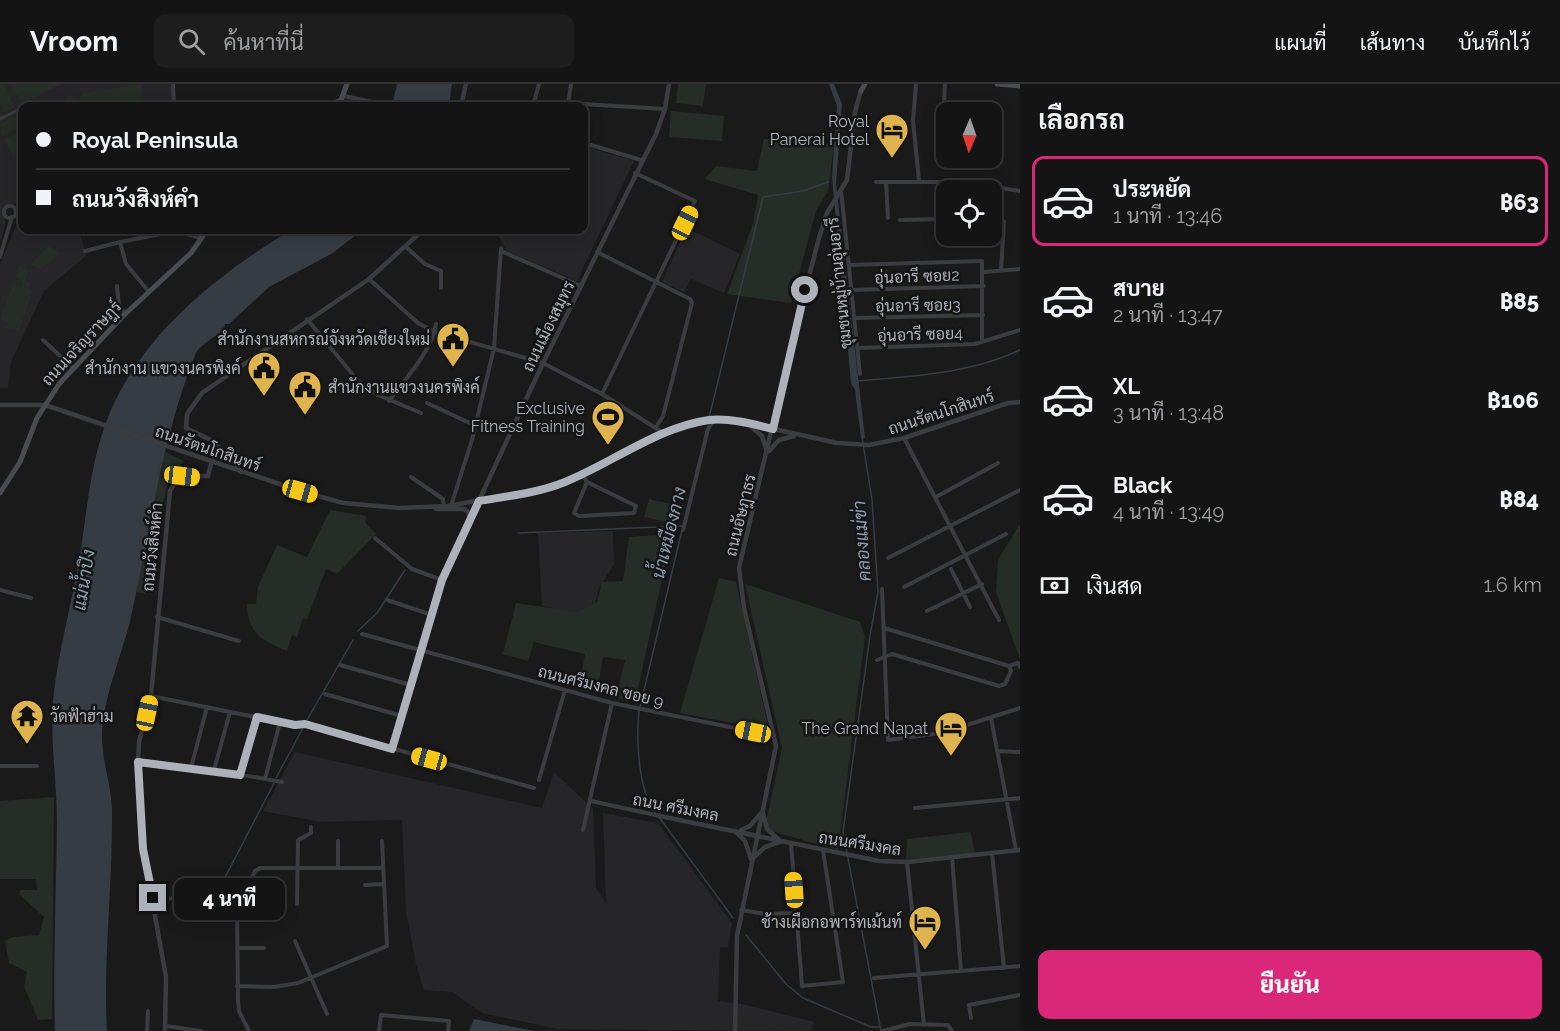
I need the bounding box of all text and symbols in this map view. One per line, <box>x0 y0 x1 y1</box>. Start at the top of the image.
search box <box>154 14 574 68</box>
text: Vroom <box>30 25 118 58</box>
icon: search <box>175 25 208 58</box>
text: ค้นหาที่นี่ <box>223 29 304 55</box>
text: แผนที่ <box>1274 30 1327 55</box>
text: เส้นทาง <box>1360 30 1425 55</box>
text: บันทึกไว้ <box>1458 30 1530 55</box>
north arrow <box>936 102 1002 168</box>
map controls <box>936 102 1002 246</box>
text: เลือกรถ <box>1038 104 1125 135</box>
place label: Royal Panerai Hotel <box>770 112 870 149</box>
hotel icon: Royal Panerai Hotel <box>874 112 910 159</box>
text: Royal Peninsula <box>72 127 238 153</box>
icon: car <box>1041 174 1095 228</box>
text: ประหยัด <box>1113 176 1191 202</box>
button: locate <box>936 180 1002 246</box>
text: ถนนวังสิงห์คำ <box>72 186 199 212</box>
text: ฿63 <box>1500 189 1539 215</box>
car <box>669 203 701 243</box>
text: 1 นาที · 13:46 <box>1113 204 1222 228</box>
street label: ชุมชนหมู่บ้านอุ่นอารี <box>821 216 858 350</box>
street label: อุ่นอารี ซอย2 <box>874 264 960 289</box>
icon: car <box>1041 273 1095 327</box>
text: สบาย <box>1113 275 1165 301</box>
route start <box>791 276 818 303</box>
street label: ถนนเมืองสมุทร <box>517 277 580 376</box>
text: ฿85 <box>1500 288 1539 314</box>
street label: อุ่นอารี ซอย3 <box>875 293 961 318</box>
street label: ถนนเจริญราษฎร์ <box>35 295 126 390</box>
text: 2 นาที · 13:47 <box>1113 303 1223 327</box>
public building icon: สำนักงานสหกรณ์จังหวัดเชียงใหม่ <box>435 321 471 368</box>
street label: อุ่นอารี ซอย4 <box>877 322 964 347</box>
place label: สำนักงานสหกรณ์จังหวัดเชียงใหม่ <box>218 327 430 349</box>
public building icon: สำนักงาน แขวงนครพิงค์ <box>246 350 282 397</box>
place label: สำนักงาน แขวงนครพิงค์ <box>85 356 241 378</box>
public building icon: สำนักงานแขวงนครพิงค์ <box>287 369 323 416</box>
icon: car <box>1041 372 1095 426</box>
text: XL <box>1113 373 1140 399</box>
place label: สำนักงานแขวงนครพิงค์ <box>328 375 480 397</box>
street label: ถนนรัตนโกสินทร์ <box>885 383 997 439</box>
text: ฿106 <box>1487 387 1539 413</box>
place label: Exclusive Fitness Training <box>471 399 585 436</box>
sports icon: Exclusive Fitness Training <box>590 399 626 446</box>
text: 3 นาที · 13:48 <box>1113 401 1224 425</box>
street label: ถนนรัตนโกสินทร์ <box>153 419 264 475</box>
car <box>163 465 201 487</box>
icon: car <box>1041 471 1095 525</box>
street label: ถนนอัษฎาธร <box>720 472 761 558</box>
text: Black <box>1113 472 1172 498</box>
car <box>280 477 320 505</box>
water label: น้ำเหมืองกาง <box>642 483 690 581</box>
text: ฿84 <box>1500 486 1539 512</box>
water label: คลองแม่ข่า <box>847 500 875 582</box>
text: 4 นาที · 13:49 <box>1113 500 1224 524</box>
street label: ถนนวังสิงห์คำ <box>135 501 167 592</box>
water label: แม่น้ำปิง <box>63 547 99 612</box>
icon: cash <box>1038 569 1071 602</box>
text: เงินสด <box>1086 573 1143 599</box>
text: 1.6 km <box>1484 573 1542 597</box>
street label: ถนนศรีมงคล ซอย 9 <box>536 660 666 711</box>
car <box>134 694 160 732</box>
temple icon: วัดฟ้าฮ่าม <box>9 698 45 745</box>
place label: วัดฟ้าฮ่าม <box>50 706 114 726</box>
hotel icon: The Grand Napat <box>933 710 969 757</box>
place label: The Grand Napat <box>801 719 929 738</box>
car <box>734 720 772 744</box>
car <box>409 746 449 772</box>
street label: ถนน ศรีมงคล <box>631 788 721 825</box>
street label: ถนนศรีมงคล <box>817 826 903 859</box>
car <box>784 871 804 909</box>
callout: 4 นาที <box>174 877 285 919</box>
route end <box>139 884 166 911</box>
text: 4 นาที <box>203 887 256 911</box>
hotel icon: ช้างเผือกอพาร์ทเม้นท์ <box>907 904 943 951</box>
place label: ช้างเผือกอพาร์ทเม้นท์ <box>761 910 902 932</box>
button: ยืนยัน <box>1038 950 1542 1019</box>

